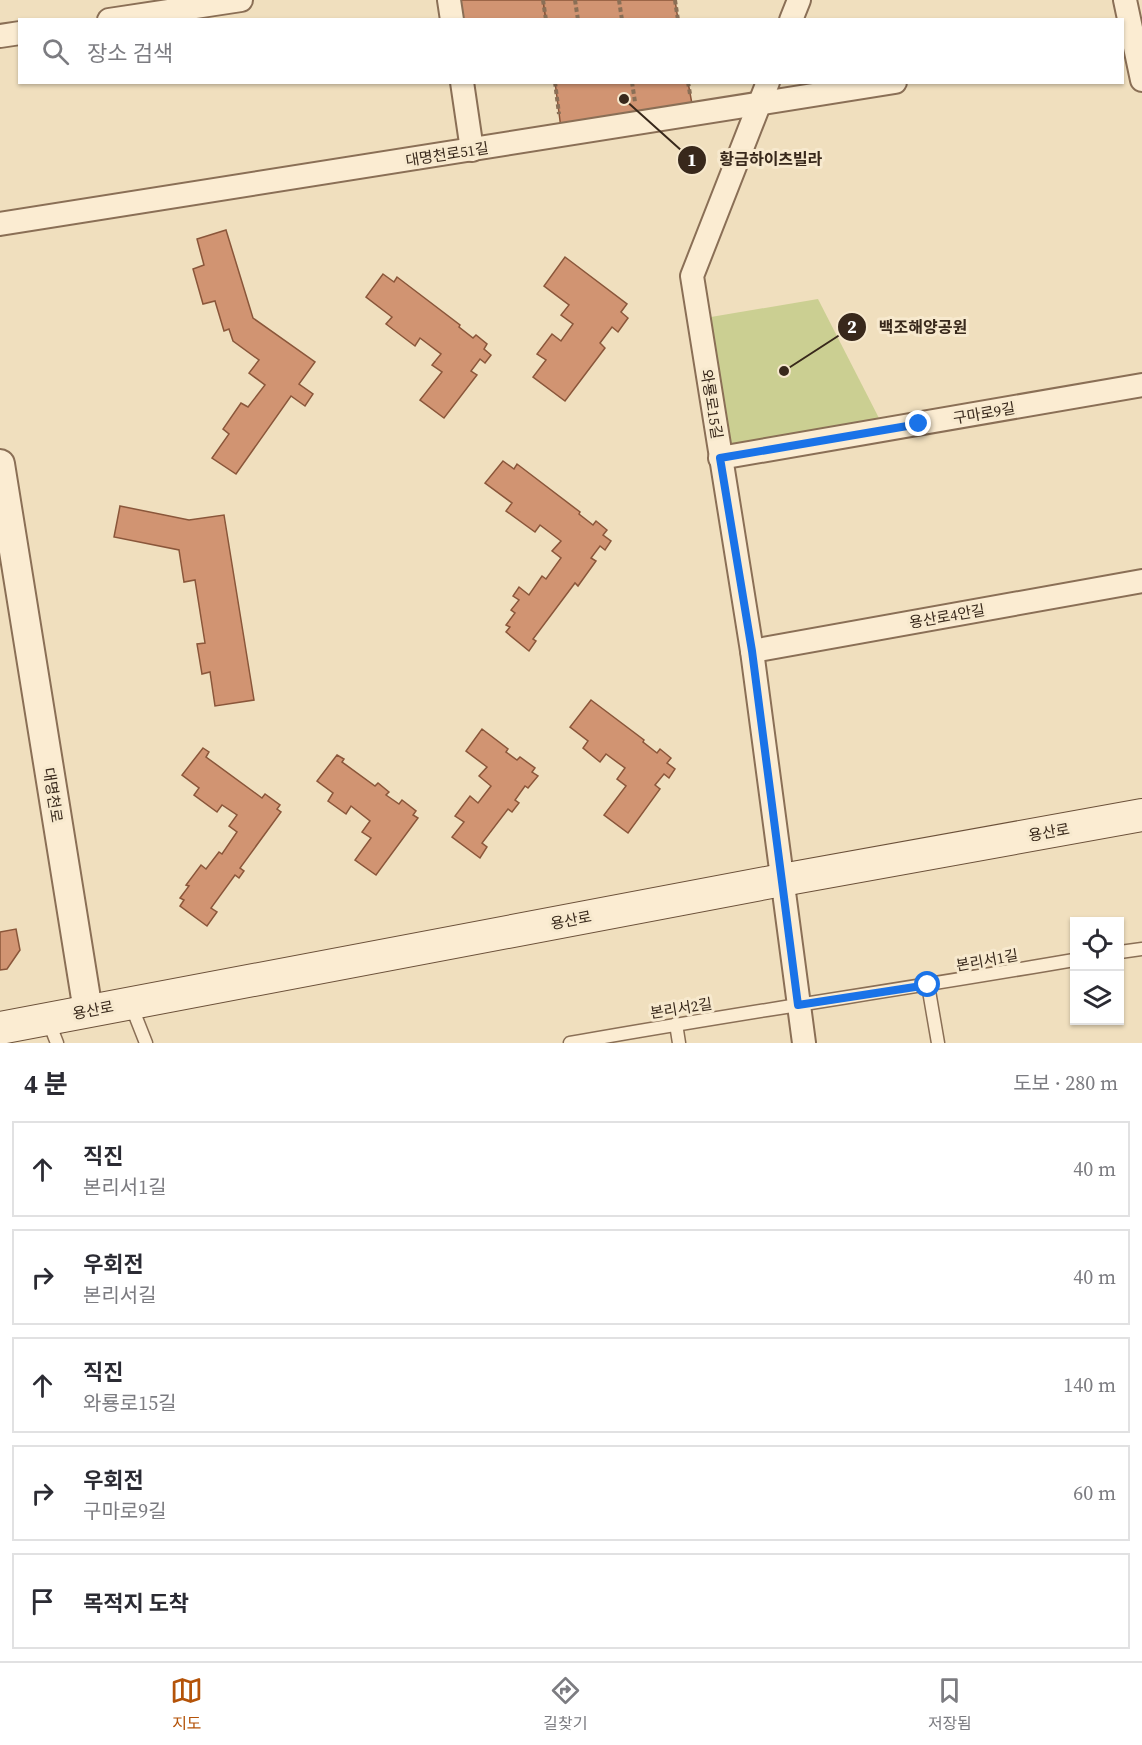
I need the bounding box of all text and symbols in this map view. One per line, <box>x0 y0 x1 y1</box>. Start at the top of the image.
search box <box>18 18 1124 84</box>
icon: search <box>39 35 72 68</box>
text: 장소 검색 <box>87 38 173 68</box>
street label: 대명천로51길 <box>404 137 490 171</box>
callout: 황금하이츠빌라 <box>677 143 834 177</box>
text: 1 <box>687 147 697 172</box>
text: 황금하이츠빌라 <box>719 148 823 170</box>
callout: 백조해양공원 <box>837 310 979 344</box>
text: 2 <box>847 314 857 339</box>
text: 백조해양공원 <box>879 316 967 338</box>
street label: 와룡로15길 <box>696 368 728 440</box>
street label: 구마로9길 <box>951 397 1017 429</box>
route end <box>905 410 931 436</box>
street label: 용산로4안길 <box>908 599 986 633</box>
street label: 대명천로 <box>38 766 68 824</box>
street label: 용산로 <box>1027 818 1071 846</box>
street label: 용산로 <box>549 906 593 934</box>
map controls <box>1070 917 1124 1025</box>
button: locate <box>1070 917 1124 971</box>
street label: 본리서1길 <box>954 944 1020 976</box>
route start <box>914 971 940 997</box>
button: layers <box>1070 971 1124 1025</box>
street label: 본리서2길 <box>648 993 714 1023</box>
street label: 용산로 <box>71 996 115 1024</box>
text: 4 분 <box>24 1066 68 1102</box>
text: 도보 · 280 m <box>1013 1069 1118 1097</box>
text: 직진 <box>83 1141 123 1171</box>
icon: ahead <box>26 1153 59 1186</box>
text: 40 m <box>1073 1155 1116 1183</box>
text: 본리서1길 <box>83 1173 167 1201</box>
text: 우회전 <box>83 1249 144 1279</box>
icon: right <box>26 1261 59 1294</box>
text: 40 m <box>1073 1263 1116 1291</box>
text: 본리서길 <box>83 1281 157 1309</box>
text: 직진 <box>83 1357 123 1387</box>
icon: ahead <box>26 1369 59 1402</box>
text: 140 m <box>1063 1371 1116 1399</box>
text: 와룡로15길 <box>83 1389 177 1417</box>
text: 우회전 <box>83 1465 144 1495</box>
icon: right <box>26 1477 59 1510</box>
text: 60 m <box>1073 1479 1116 1507</box>
text: 구마로9길 <box>83 1497 167 1525</box>
icon: arrive <box>26 1585 59 1618</box>
text: 목적지 도착 <box>83 1588 189 1618</box>
tab: 지도 <box>170 1674 203 1734</box>
tab: 길찾기 <box>543 1674 588 1734</box>
tab: 저장됨 <box>928 1674 972 1734</box>

